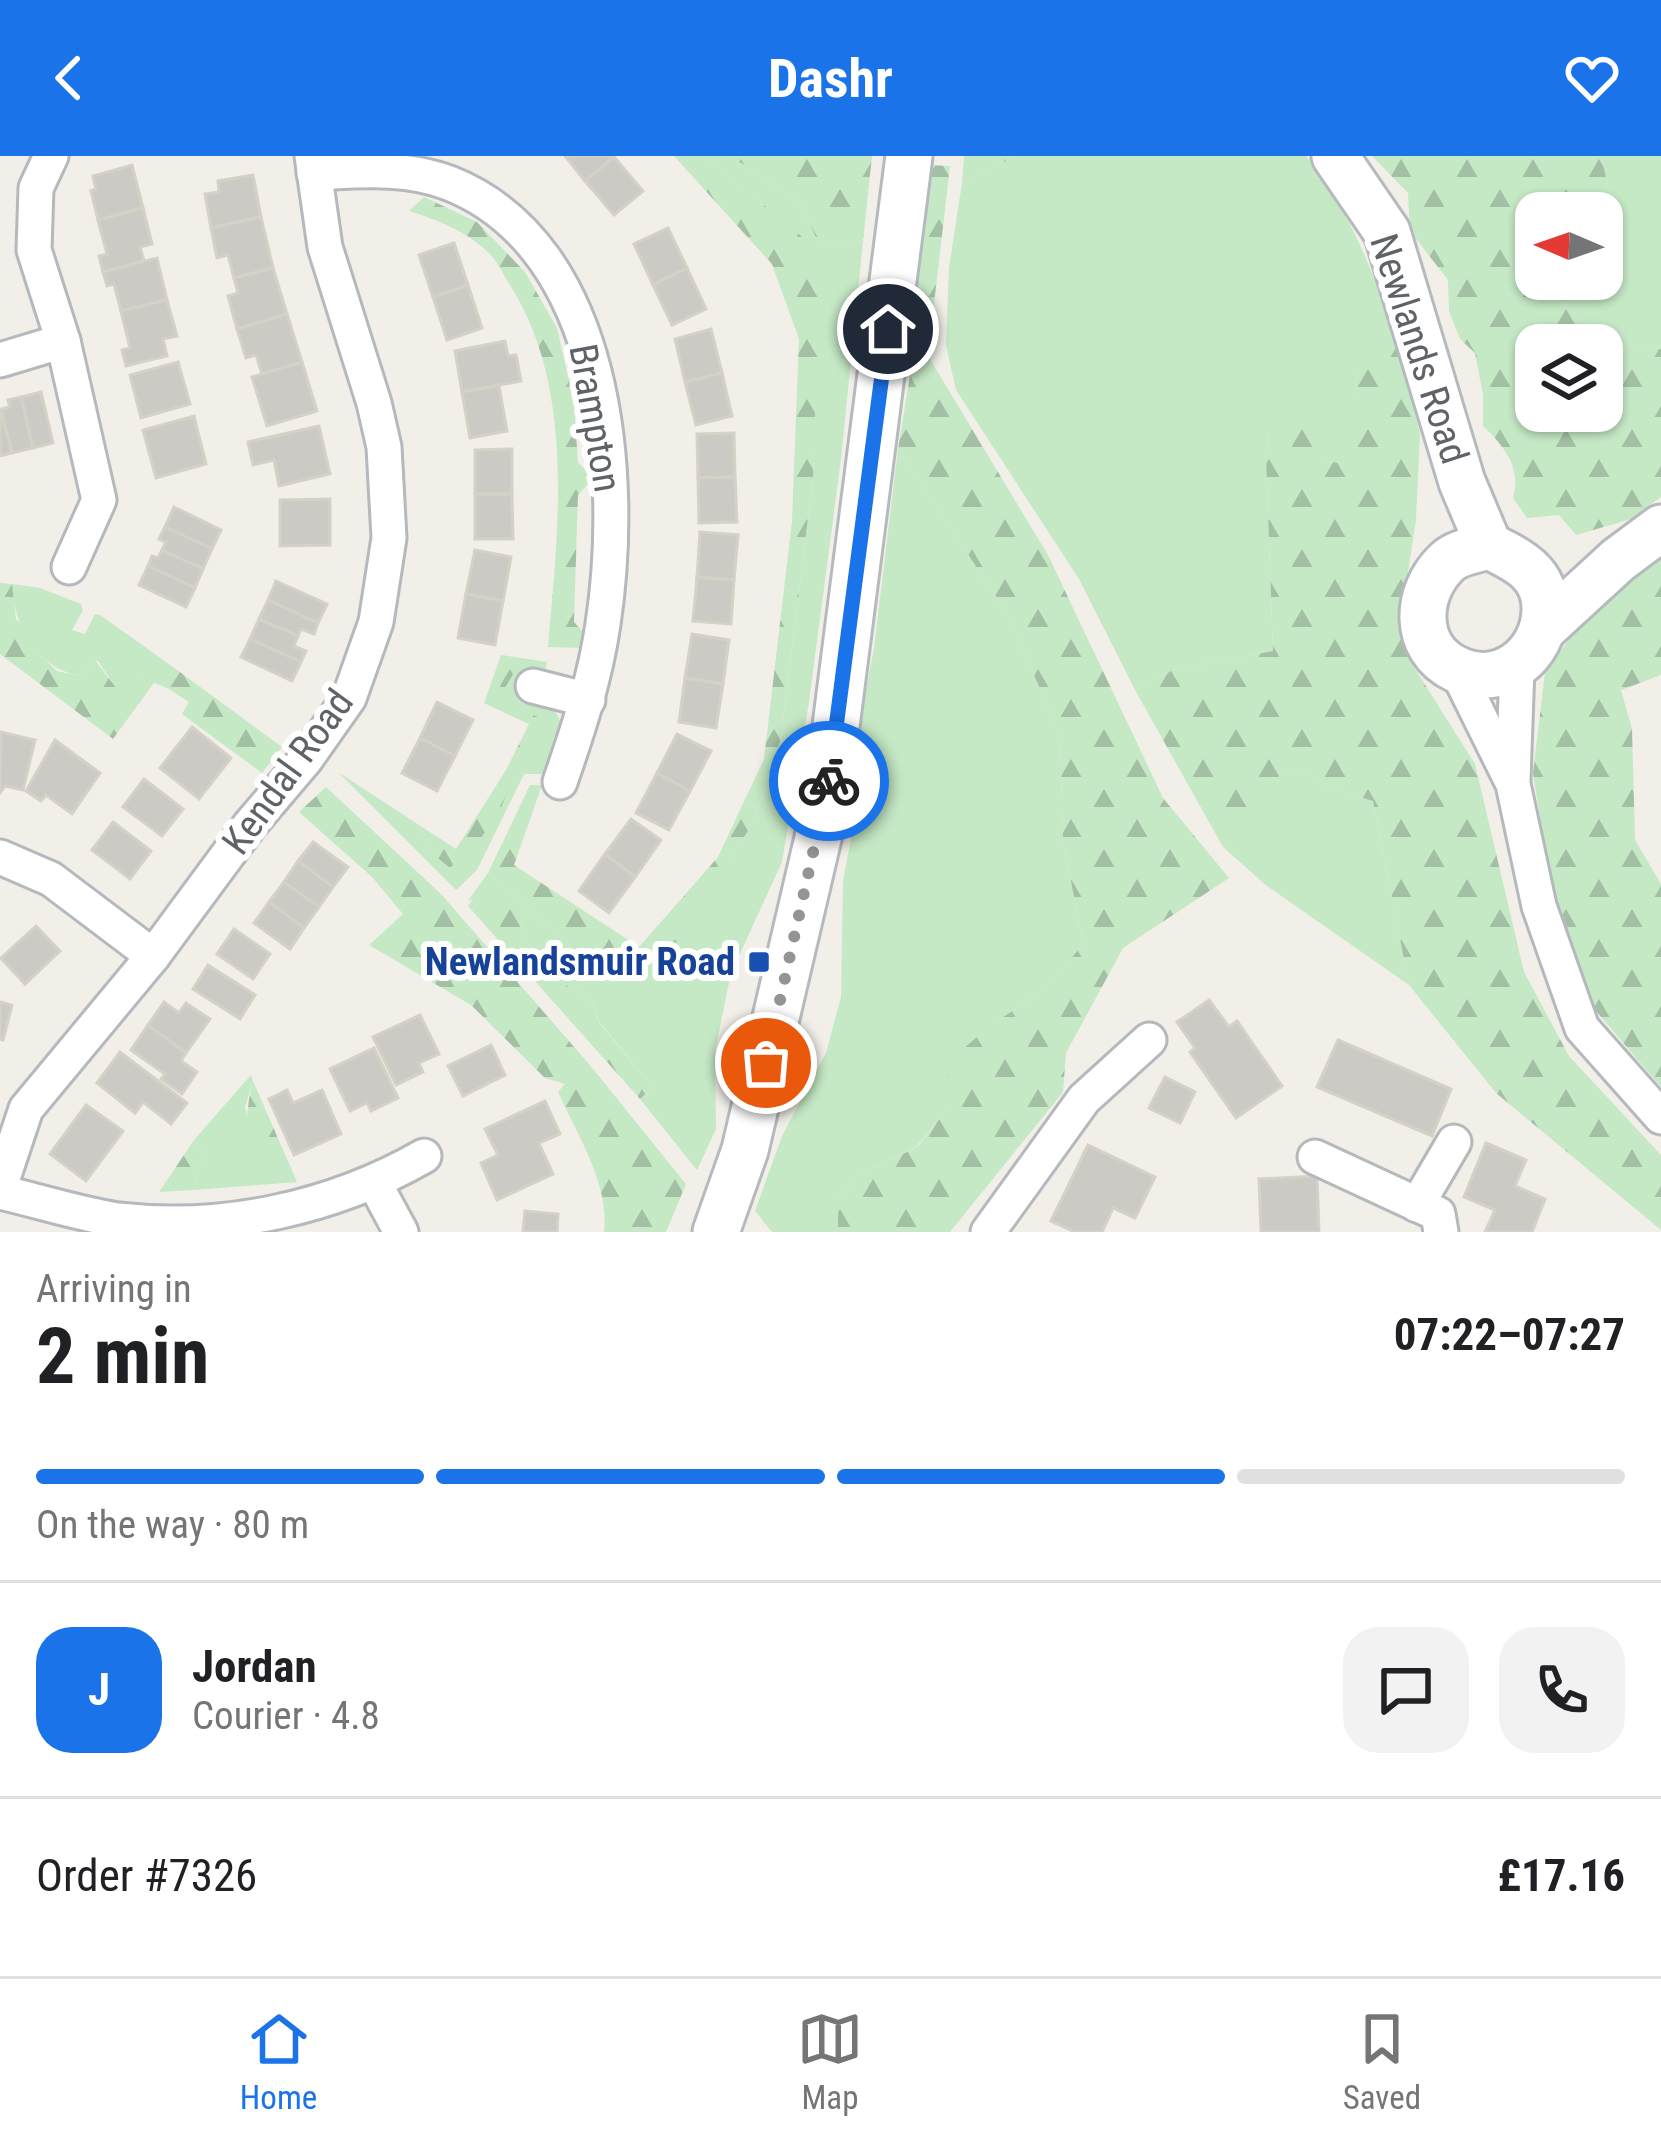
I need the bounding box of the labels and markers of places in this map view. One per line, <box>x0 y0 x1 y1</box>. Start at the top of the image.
pin <box>837 278 939 380</box>
place label: Newlandsmuir Road <box>425 939 735 985</box>
marker: Newlandsmuir Road <box>746 949 772 975</box>
pin <box>715 1012 817 1114</box>

